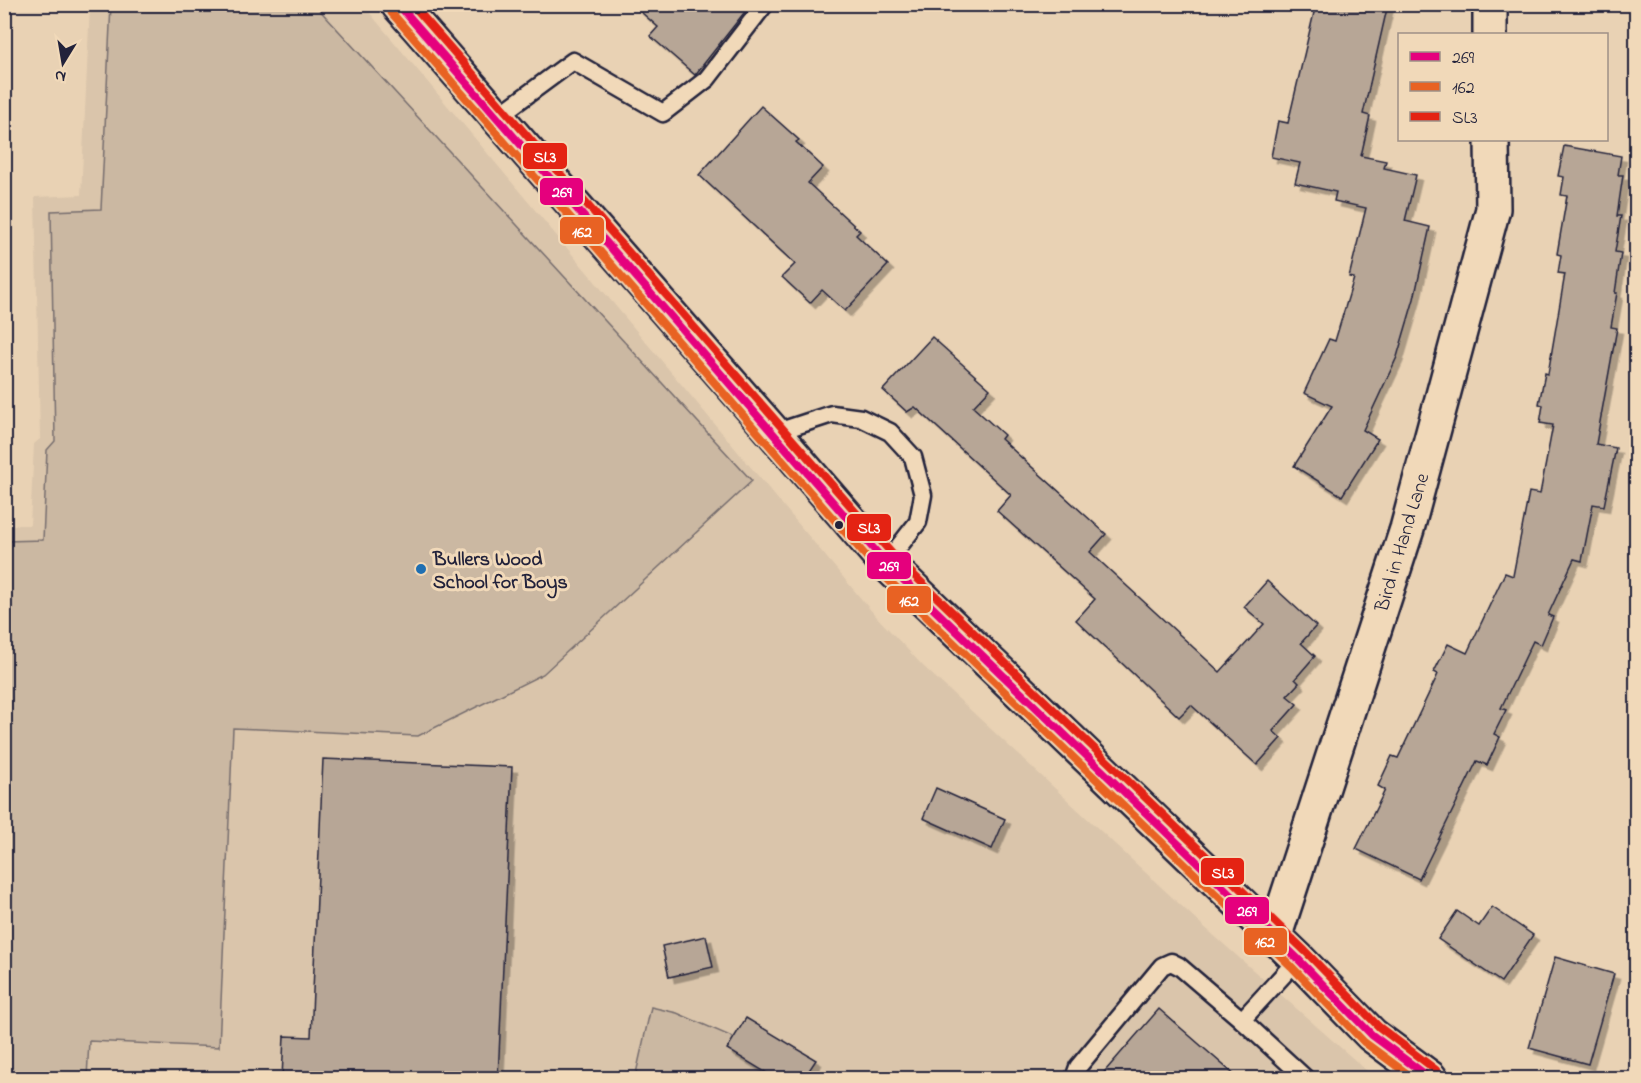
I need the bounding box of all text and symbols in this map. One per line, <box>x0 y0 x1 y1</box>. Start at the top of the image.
north arrow <box>33 33 93 93</box>
legend <box>1398 33 1608 141</box>
text: 269 <box>1452 46 1475 72</box>
text: N <box>53 63 68 89</box>
text: 162 <box>1452 76 1475 102</box>
text: SL3 <box>1452 106 1478 132</box>
line badge: SL3 <box>522 142 568 170</box>
text: SL3 <box>534 146 557 170</box>
line badge: 269 <box>539 177 584 206</box>
text: 269 <box>551 181 572 205</box>
line badge: 162 <box>559 216 605 245</box>
text: 162 <box>572 221 592 245</box>
street label: Bird in Hand Lane <box>1368 470 1438 617</box>
line badge: SL3 <box>846 513 892 542</box>
text: SL3 <box>858 517 881 541</box>
unlabelled marker <box>833 519 845 531</box>
place label: Bullers Wood School for Boys <box>432 546 568 599</box>
line badge: 269 <box>866 551 912 580</box>
text: 269 <box>878 555 899 579</box>
marker: Bullers Wood School for Boys <box>414 562 428 576</box>
line badge: 162 <box>886 585 932 614</box>
text: 162 <box>899 590 919 614</box>
line badge: SL3 <box>1200 857 1245 886</box>
text: SL3 <box>1212 862 1235 886</box>
line badge: 269 <box>1224 896 1270 925</box>
text: 269 <box>1236 900 1257 924</box>
line badge: 162 <box>1243 927 1288 956</box>
text: 162 <box>1255 931 1275 955</box>

